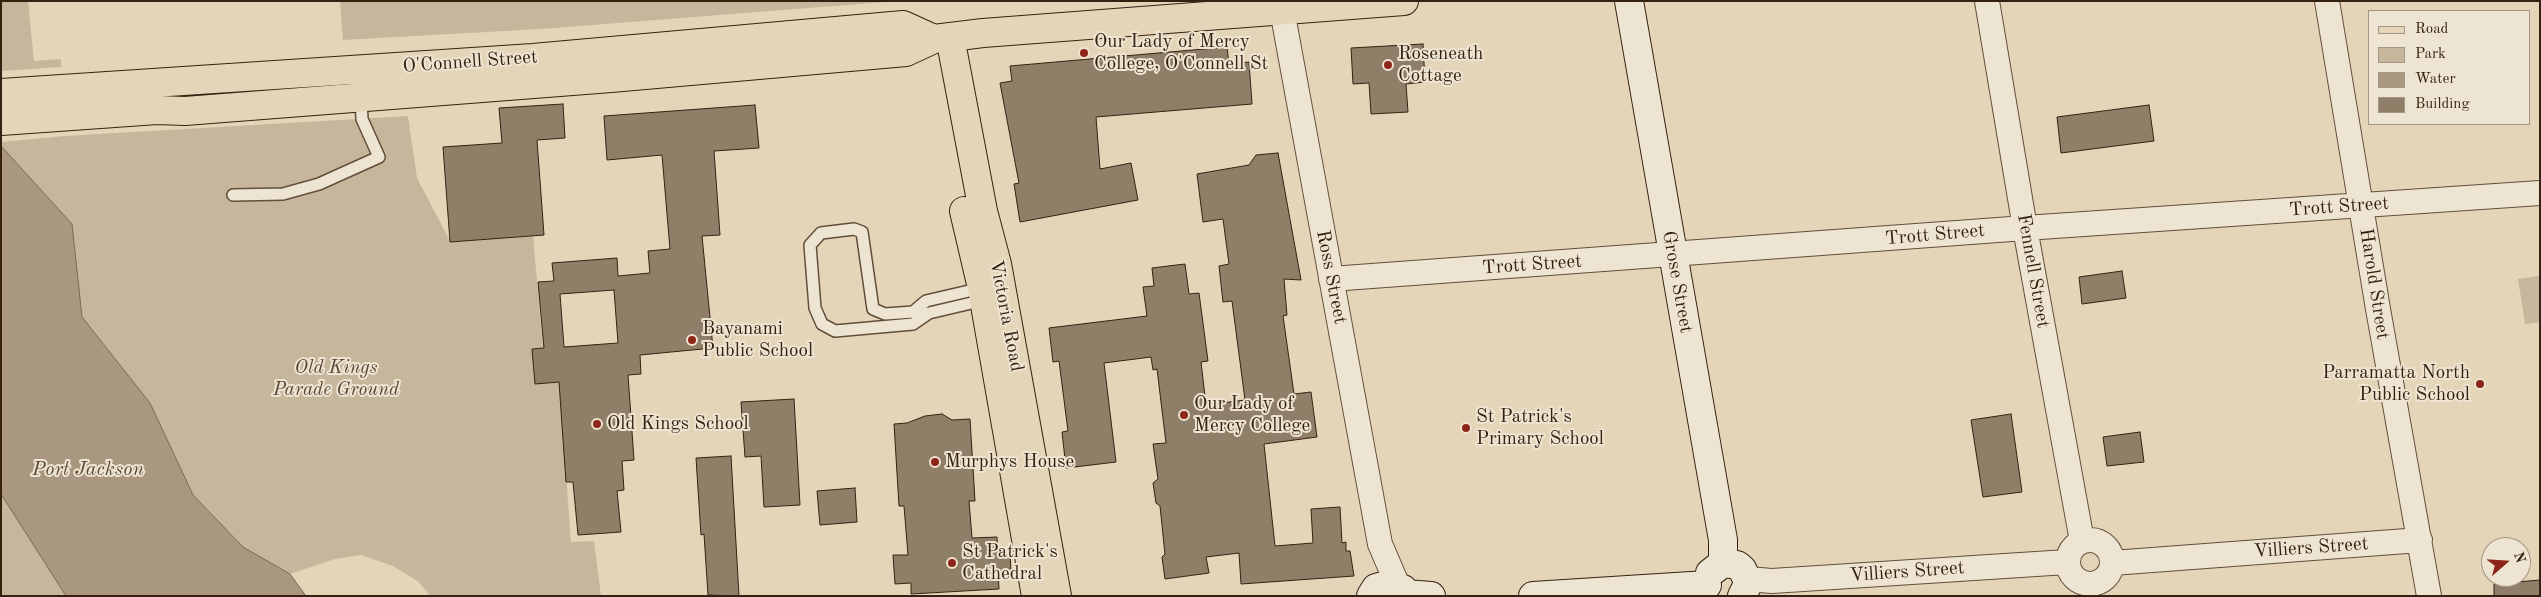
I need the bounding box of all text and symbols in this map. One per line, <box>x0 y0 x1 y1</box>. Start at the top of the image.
legend <box>2368 10 2531 125</box>
text: Road <box>2415 22 2448 37</box>
place label: Our Lady of Mercy College, O'Connell St <box>1094 31 1268 75</box>
place label: Roseneath Cottage <box>1398 43 1483 87</box>
street label: O'Connell Street <box>402 46 538 78</box>
marker: Our Lady of Mercy College, O'Connell St <box>1078 47 1090 59</box>
text: Park <box>2415 47 2446 62</box>
marker: Roseneath Cottage <box>1382 59 1394 71</box>
text: Water <box>2415 72 2456 87</box>
text: Building <box>2415 97 2470 112</box>
street label: Trott Street <box>2288 192 2390 222</box>
street label: Fennell Street <box>2012 212 2054 330</box>
street label: Trott Street <box>1884 219 1986 251</box>
street label: Harold Street <box>2354 227 2394 341</box>
street label: Ross Street <box>1311 228 1351 326</box>
street label: Grose Street <box>1657 229 1697 335</box>
street label: Trott Street <box>1481 250 1583 280</box>
street label: Victoria Road <box>984 258 1028 374</box>
place label: Bayanami Public School <box>702 318 813 362</box>
marker: Bayanami Public School <box>686 334 698 346</box>
park label: Old Kings Parade Ground <box>273 357 399 401</box>
place label: Parramatta North Public School <box>2322 362 2470 406</box>
marker: Parramatta North Public School <box>2474 378 2486 390</box>
place label: Our Lady of Mercy College <box>1194 393 1310 437</box>
place label: St Patrick's Primary School <box>1476 406 1604 450</box>
marker: Our Lady of Mercy College <box>1178 409 1190 421</box>
place label: Old Kings School <box>607 413 749 435</box>
marker: Old Kings School <box>591 418 603 430</box>
marker: St Patrick's Primary School <box>1460 422 1472 434</box>
place label: Murphys House <box>945 451 1074 473</box>
marker: Murphys House <box>929 456 941 468</box>
water label: Port Jackson <box>32 458 144 482</box>
street label: Villiers Street <box>2253 533 2369 563</box>
north arrow <box>2481 537 2531 587</box>
place label: St Patrick's Cathedral <box>962 541 1058 585</box>
text: N <box>2511 550 2528 565</box>
marker: St Patrick's Cathedral <box>946 557 958 569</box>
street label: Villiers Street <box>1849 557 1965 587</box>

